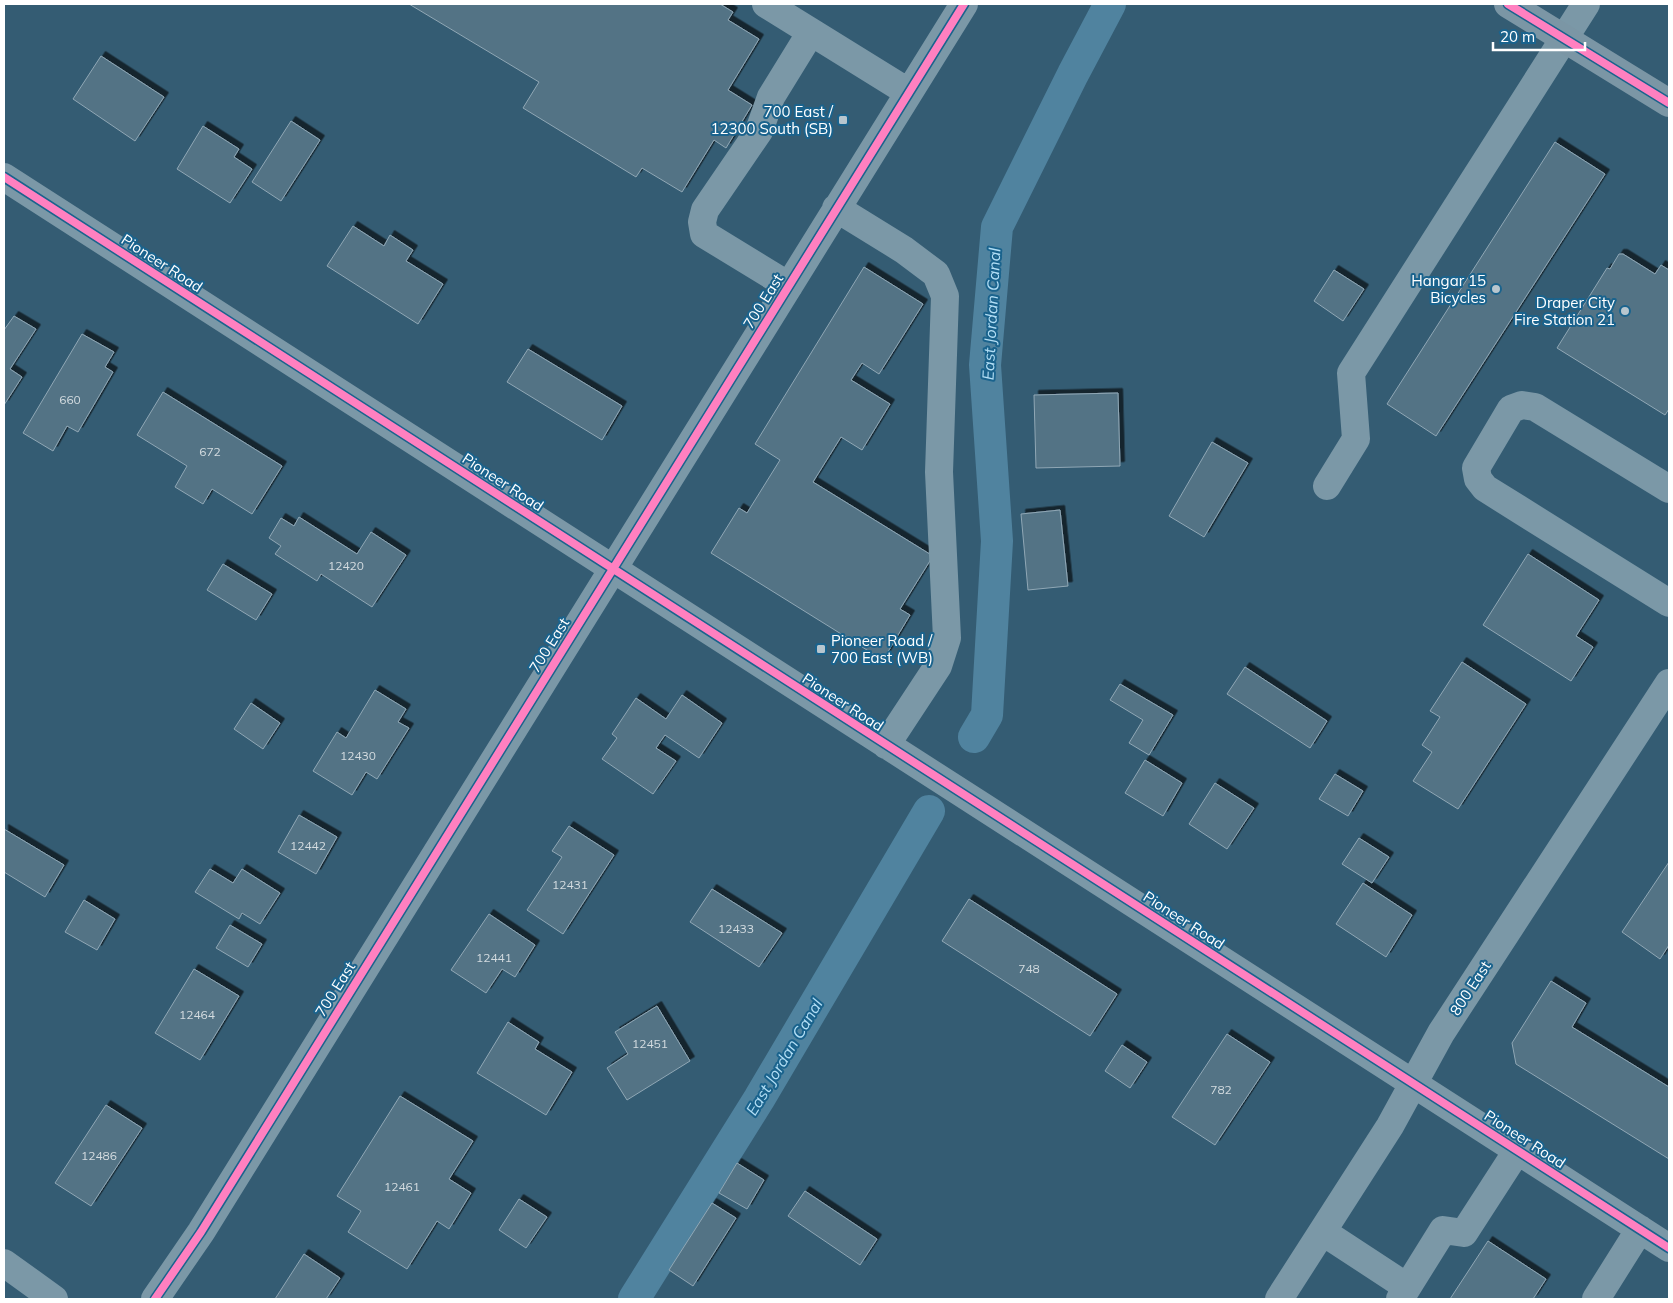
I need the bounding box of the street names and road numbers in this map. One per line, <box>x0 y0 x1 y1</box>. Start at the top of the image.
street label: Pioneer Road <box>118 230 206 296</box>
street label: 700 East <box>739 270 787 332</box>
street label: Pioneer Road <box>459 449 547 515</box>
street label: 700 East <box>525 614 573 676</box>
street label: Pioneer Road <box>799 669 887 735</box>
street label: Pioneer Road <box>1140 887 1228 953</box>
street label: 800 East <box>1445 957 1495 1019</box>
street label: 700 East <box>311 958 359 1020</box>
street label: Pioneer Road <box>1481 1106 1569 1172</box>

